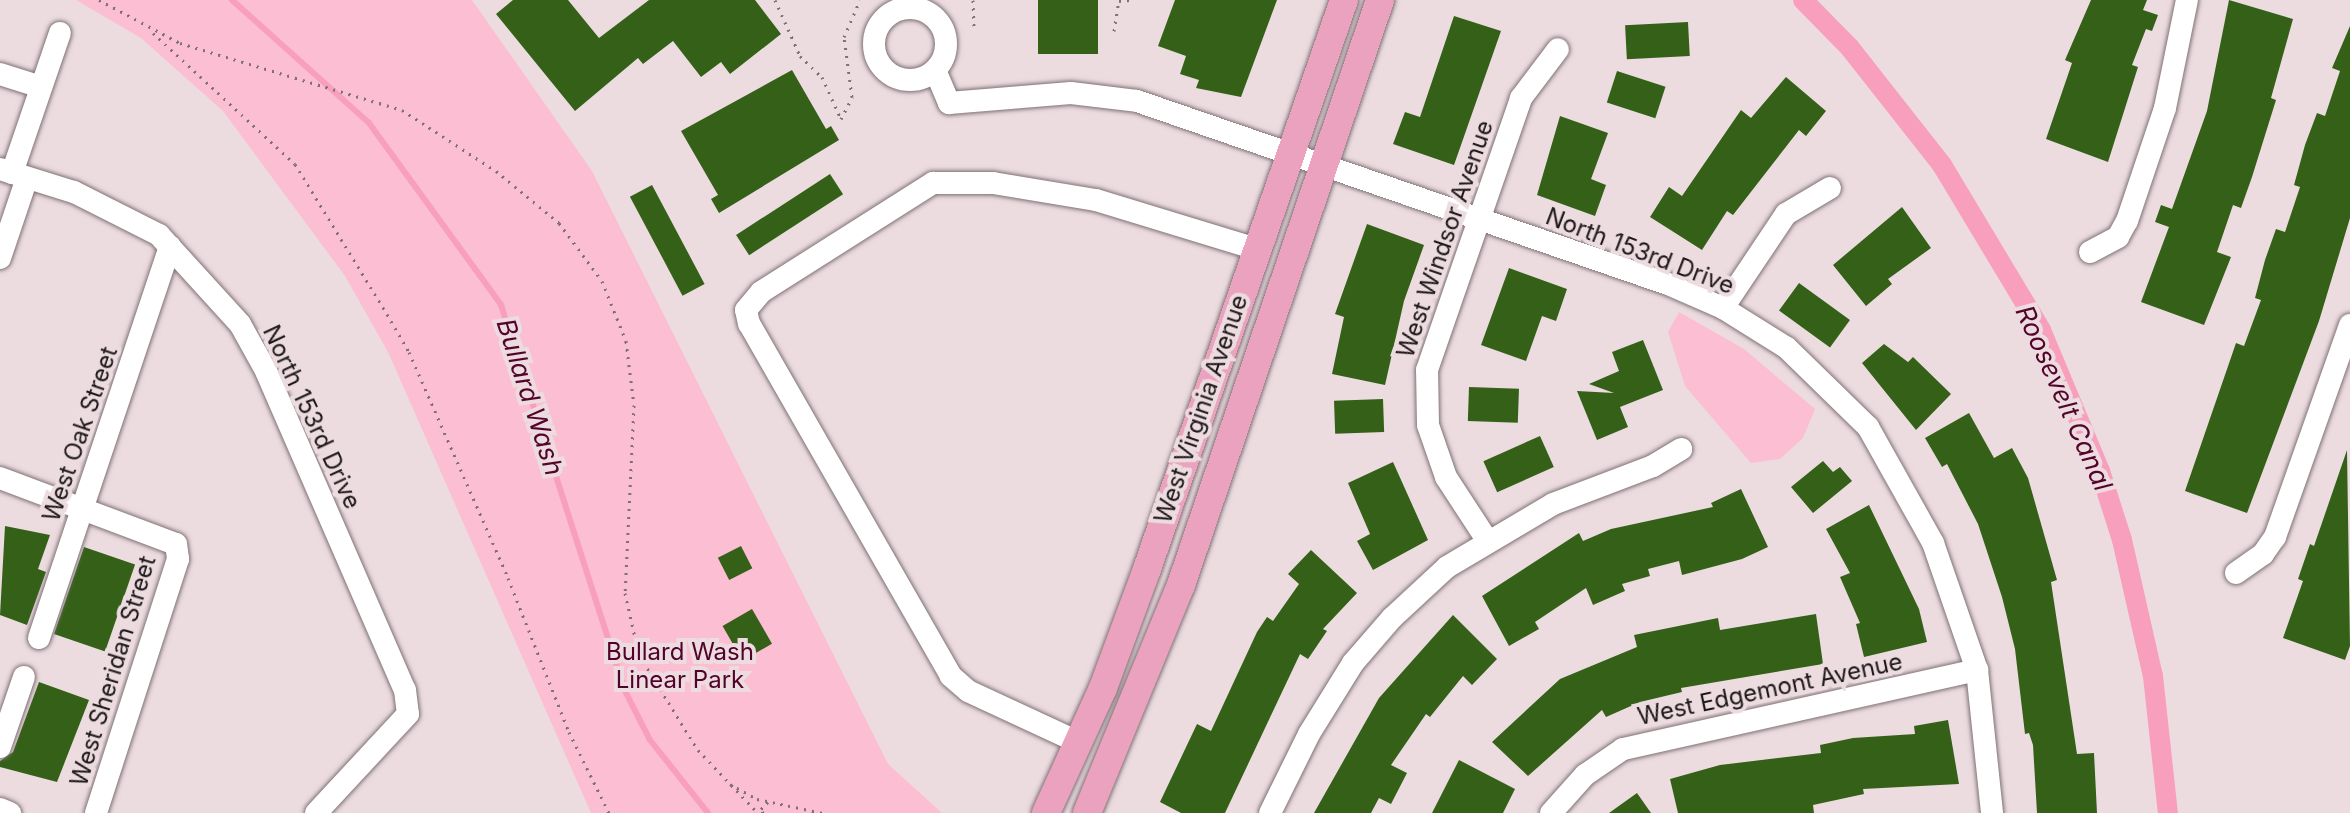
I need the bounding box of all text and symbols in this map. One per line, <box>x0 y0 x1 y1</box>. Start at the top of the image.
street label: West Windsor Avenue <box>1391 117 1499 361</box>
street label: North 153rd Drive <box>1542 202 1738 300</box>
street label: West Virginia Avenue <box>1148 291 1254 527</box>
water label: Roosevelt Canal <box>2009 300 2119 496</box>
water label: Bullard Wash <box>490 315 570 479</box>
street label: North 153rd Drive <box>257 321 367 513</box>
street label: West Oak Street <box>37 343 123 525</box>
street label: West Sheridan Street <box>64 552 162 790</box>
park label: Bullard Wash Linear Park <box>606 638 754 694</box>
street label: West Edgemont Avenue <box>1635 647 1905 731</box>

